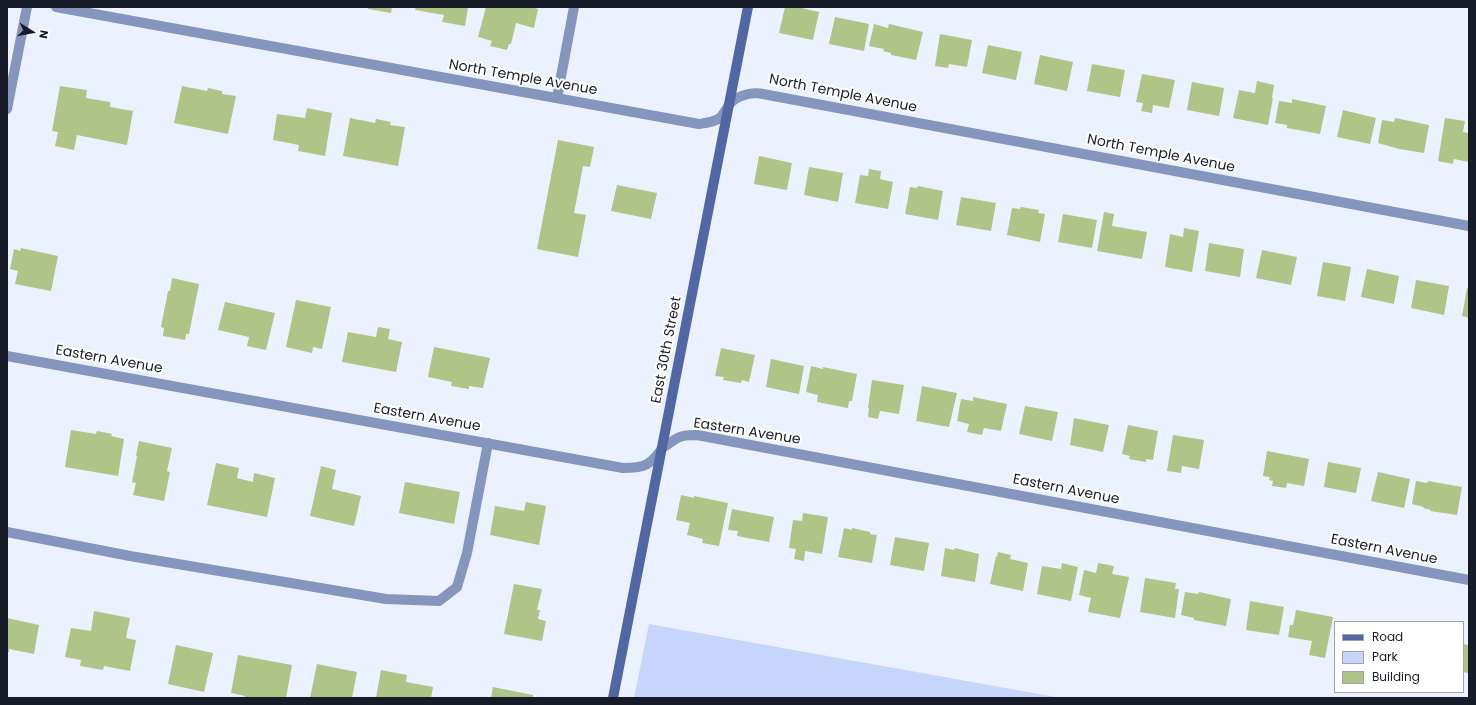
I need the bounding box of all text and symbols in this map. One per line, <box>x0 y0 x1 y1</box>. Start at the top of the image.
north arrow <box>12 12 52 52</box>
text: N <box>35 29 52 40</box>
street label: North Temple Avenue <box>447 57 599 99</box>
street label: North Temple Avenue <box>768 71 918 117</box>
street label: North Temple Avenue <box>1086 131 1236 177</box>
street label: East 30th Street <box>648 295 686 405</box>
street label: Eastern Avenue <box>54 342 164 378</box>
street label: Eastern Avenue <box>372 400 482 436</box>
street label: Eastern Avenue <box>692 415 802 449</box>
street label: Eastern Avenue <box>1011 471 1121 509</box>
street label: Eastern Avenue <box>1329 531 1439 569</box>
legend <box>1334 621 1464 693</box>
text: Road <box>1372 628 1403 645</box>
text: Park <box>1372 648 1398 665</box>
text: Building <box>1372 668 1420 685</box>

